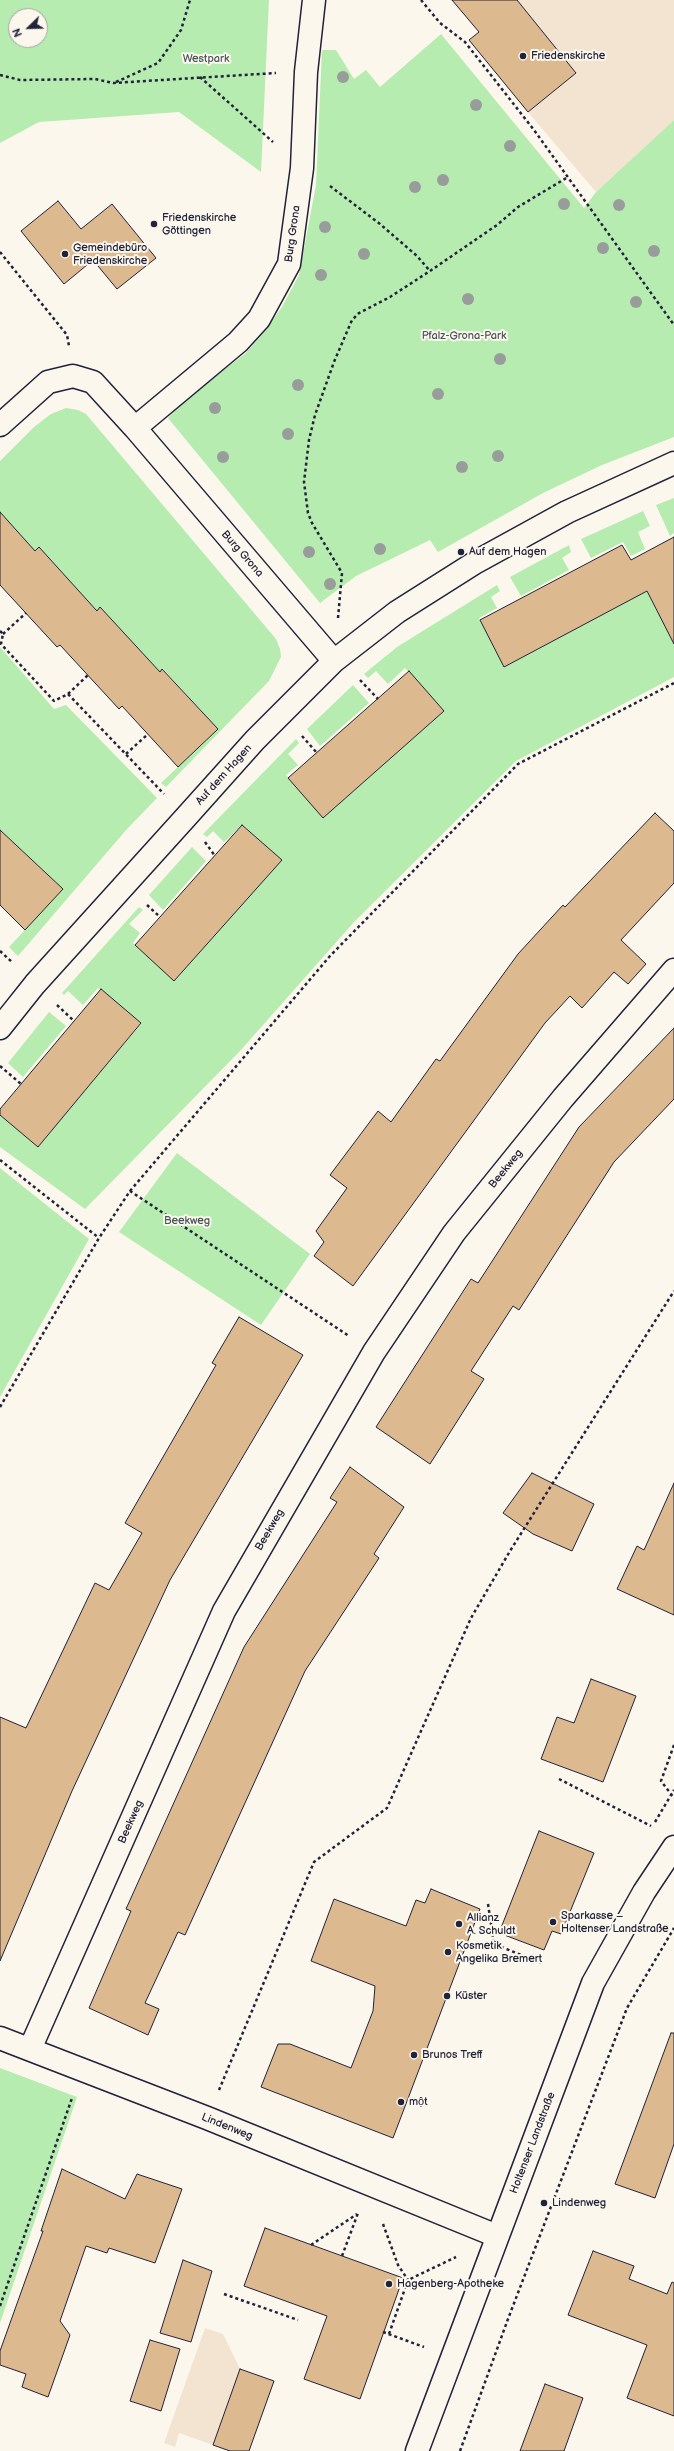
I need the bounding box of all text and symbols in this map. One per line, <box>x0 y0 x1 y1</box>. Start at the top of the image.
north arrow <box>8 8 48 48</box>
text: N <box>10 26 25 39</box>
place label: Friedenskirche <box>531 49 605 63</box>
marker: Friedenskirche <box>518 51 528 61</box>
park label: Westpark <box>183 52 229 66</box>
street label: Burg Grona <box>282 205 304 263</box>
place label: Friedenskirche Göttingen <box>162 211 236 237</box>
marker: Friedenskirche Göttingen <box>149 219 159 229</box>
place label: Gemeindebüro Friedenskirche <box>73 241 147 267</box>
marker: Gemeindebüro Friedenskirche <box>60 249 70 259</box>
park label: Pfalz-Grona-Park <box>422 329 506 343</box>
street label: Burg Grona <box>218 528 266 580</box>
place label: Auf dem Hagen <box>469 545 546 559</box>
marker: Auf dem Hagen <box>456 547 466 557</box>
street label: Auf dem Hagen <box>193 742 255 808</box>
street label: Beekweg <box>486 1147 526 1191</box>
park label: Beekweg <box>164 1214 210 1228</box>
street label: Beekweg <box>253 1507 287 1553</box>
street label: Beekweg <box>116 1798 146 1846</box>
place label: Sparkasse – Holtenser Landstraße <box>561 1909 669 1935</box>
place label: Allianz A. Schuldt <box>467 1911 516 1937</box>
marker: Sparkasse – Holtenser Landstraße <box>548 1917 558 1927</box>
marker: Allianz A. Schuldt <box>454 1919 464 1929</box>
place label: Kosmetik Angelika Bremert <box>456 1939 542 1965</box>
marker: Kosmetik Angelika Bremert <box>443 1947 453 1957</box>
place label: Küster <box>455 1989 487 2003</box>
marker: Küster <box>442 1991 452 2001</box>
place label: Brunos Treff <box>422 2048 483 2062</box>
marker: Brunos Treff <box>409 2050 419 2060</box>
street label: Holtenser Landstraße <box>508 2090 558 2196</box>
place label: một <box>409 2095 428 2109</box>
marker: một <box>396 2097 406 2107</box>
street label: Lindenweg <box>199 2111 255 2143</box>
place label: Lindenweg <box>552 2196 606 2210</box>
marker: Lindenweg <box>539 2198 549 2208</box>
place label: Hagenberg-Apotheke <box>397 2277 504 2291</box>
marker: Hagenberg-Apotheke <box>384 2279 394 2289</box>

